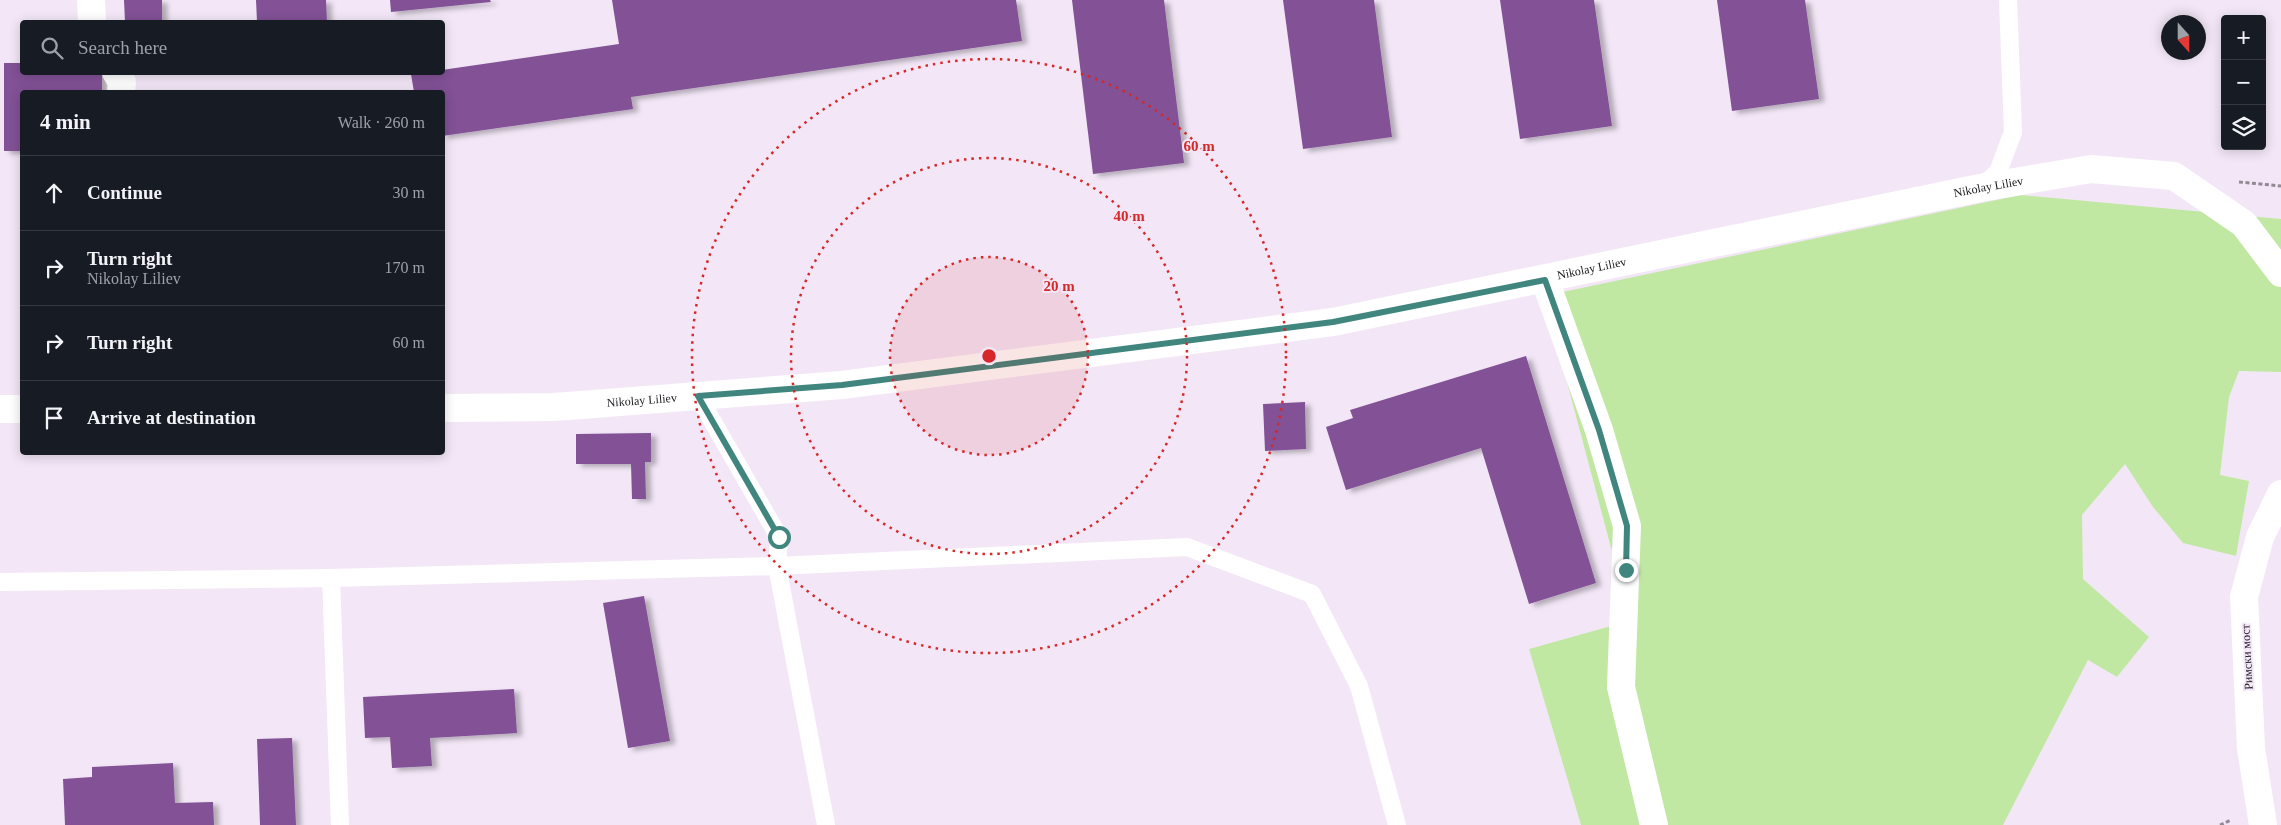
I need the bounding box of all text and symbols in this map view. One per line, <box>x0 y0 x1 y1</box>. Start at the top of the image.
north arrow <box>2161 15 2206 60</box>
map controls <box>2221 15 2266 150</box>
button: + <box>2221 15 2266 60</box>
search box <box>20 20 445 75</box>
icon: search <box>38 34 66 62</box>
text: Search here <box>78 37 167 58</box>
button: − <box>2221 60 2266 105</box>
button: layers <box>2221 105 2266 150</box>
text: 4 min <box>40 110 91 134</box>
text: Walk · 260 m <box>338 114 425 131</box>
text: 60 m <box>1183 138 1215 154</box>
street label: Nikolay Liliev <box>1952 174 2024 200</box>
icon: ahead <box>40 179 68 207</box>
text: Continue <box>87 182 162 203</box>
text: 30 m <box>393 184 425 201</box>
text: 40 m <box>1113 208 1145 224</box>
text: Turn right <box>87 248 172 269</box>
icon: right <box>40 254 68 282</box>
street label: Nikolay Liliev <box>1556 254 1628 282</box>
text: 170 m <box>385 259 425 276</box>
text: Nikolay Liliev <box>87 270 181 287</box>
text: 20 m <box>1043 278 1075 294</box>
icon: right <box>40 329 68 357</box>
text: Turn right <box>87 332 172 353</box>
text: 60 m <box>393 334 425 351</box>
centre of rings <box>980 347 998 365</box>
street label: Nikolay Liliev <box>606 391 677 410</box>
icon: arrive <box>40 404 68 432</box>
text: Arrive at destination <box>87 407 256 428</box>
route start <box>768 526 791 549</box>
route end <box>1615 559 1638 582</box>
street label: Римски мост <box>2238 623 2256 690</box>

